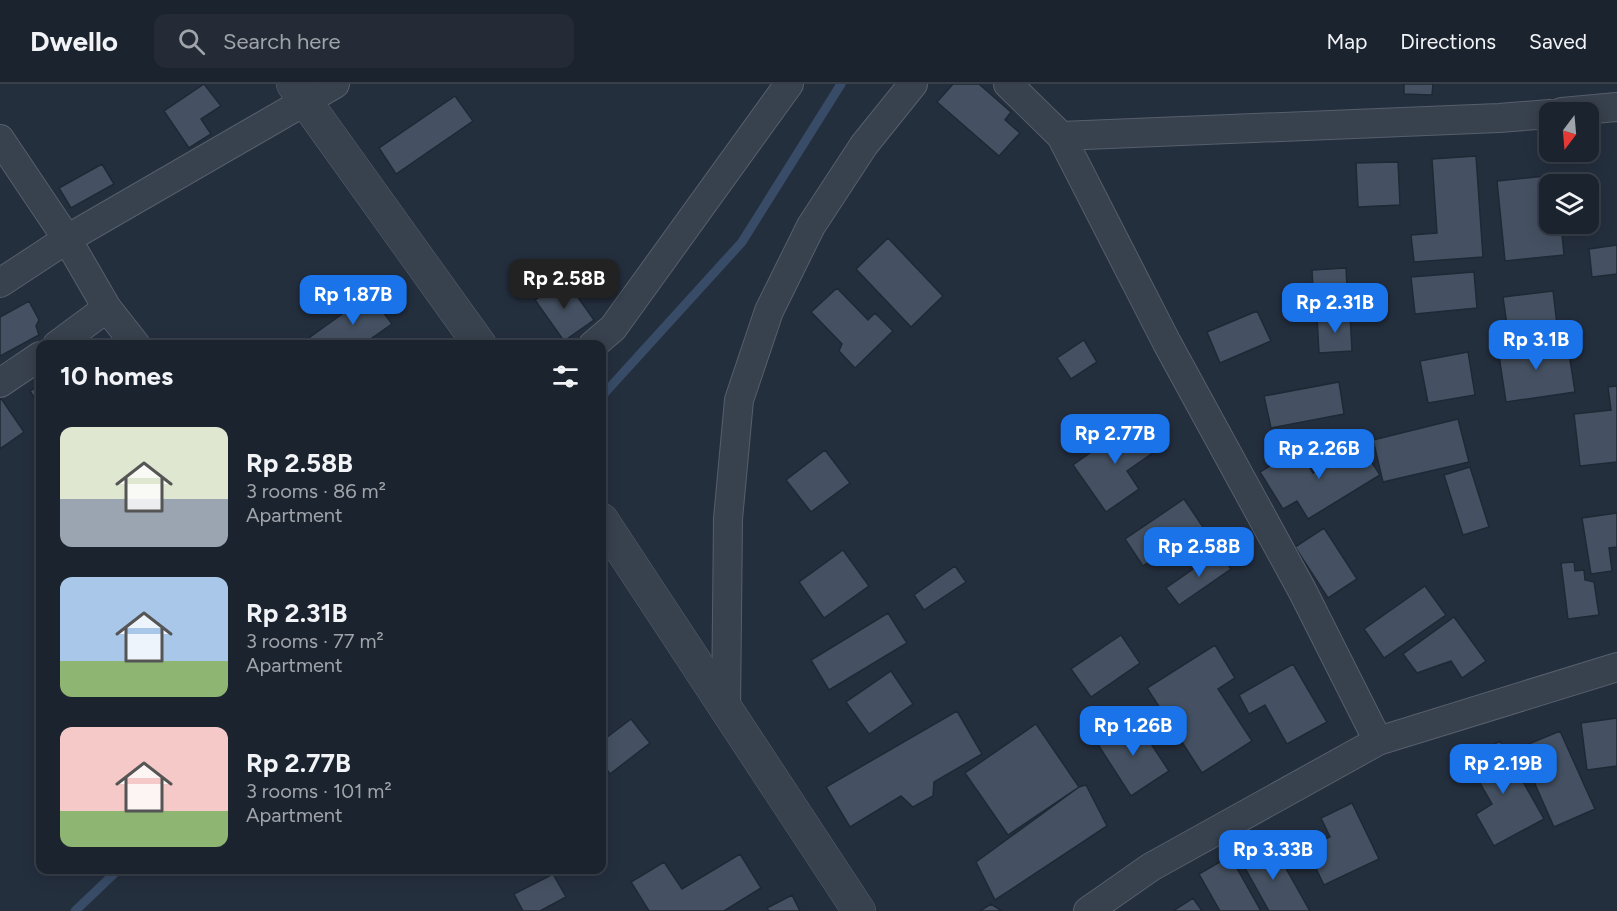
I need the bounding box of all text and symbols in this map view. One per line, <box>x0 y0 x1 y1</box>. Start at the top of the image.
search box <box>154 14 574 68</box>
text: Dwello <box>30 24 118 58</box>
icon: search <box>175 25 208 58</box>
text: Search here <box>223 28 341 55</box>
text: Map <box>1326 29 1367 54</box>
text: Directions <box>1400 29 1496 54</box>
text: Saved <box>1529 29 1587 54</box>
north arrow <box>1539 102 1599 162</box>
map controls <box>1539 102 1599 234</box>
button: layers <box>1539 174 1599 234</box>
pin: Rp 2.58B <box>502 259 626 310</box>
text: Rp 2.58B <box>523 266 605 290</box>
pin: Rp 1.87B <box>291 275 415 326</box>
text: Rp 1.87B <box>314 282 392 306</box>
pin: Rp 2.31B <box>1273 283 1397 334</box>
text: Rp 2.31B <box>1296 290 1374 314</box>
pin: Rp 3.1B <box>1481 320 1591 371</box>
text: Rp 3.1B <box>1503 327 1569 351</box>
text: 10 homes <box>60 360 173 392</box>
icon: filters <box>549 360 582 393</box>
pin: Rp 2.77B <box>1053 414 1177 465</box>
text: Rp 2.77B <box>1075 421 1155 445</box>
pin: Rp 2.26B <box>1257 429 1381 480</box>
text: Rp 2.26B <box>1278 436 1360 460</box>
text: Rp 2.58B <box>246 447 353 479</box>
icon: home <box>108 451 180 523</box>
text: 3 rooms · 86 m² <box>246 479 386 503</box>
text: Apartment <box>246 503 343 527</box>
pin: Rp 2.58B <box>1137 527 1261 578</box>
text: Rp 2.58B <box>1158 534 1240 558</box>
text: Rp 2.31B <box>246 597 347 629</box>
icon: home <box>108 601 180 673</box>
text: 3 rooms · 77 m² <box>246 629 384 653</box>
text: Apartment <box>246 653 343 677</box>
pin: Rp 1.26B <box>1071 706 1195 757</box>
text: Rp 1.26B <box>1094 713 1172 737</box>
pin: Rp 2.19B <box>1441 744 1565 795</box>
text: Rp 2.77B <box>246 747 351 779</box>
icon: home <box>108 751 180 823</box>
text: Rp 2.19B <box>1464 751 1542 775</box>
text: 3 rooms · 101 m² <box>246 779 392 803</box>
text: Apartment <box>246 803 343 827</box>
pin: Rp 3.33B <box>1211 830 1335 881</box>
text: Rp 3.33B <box>1233 837 1313 861</box>

